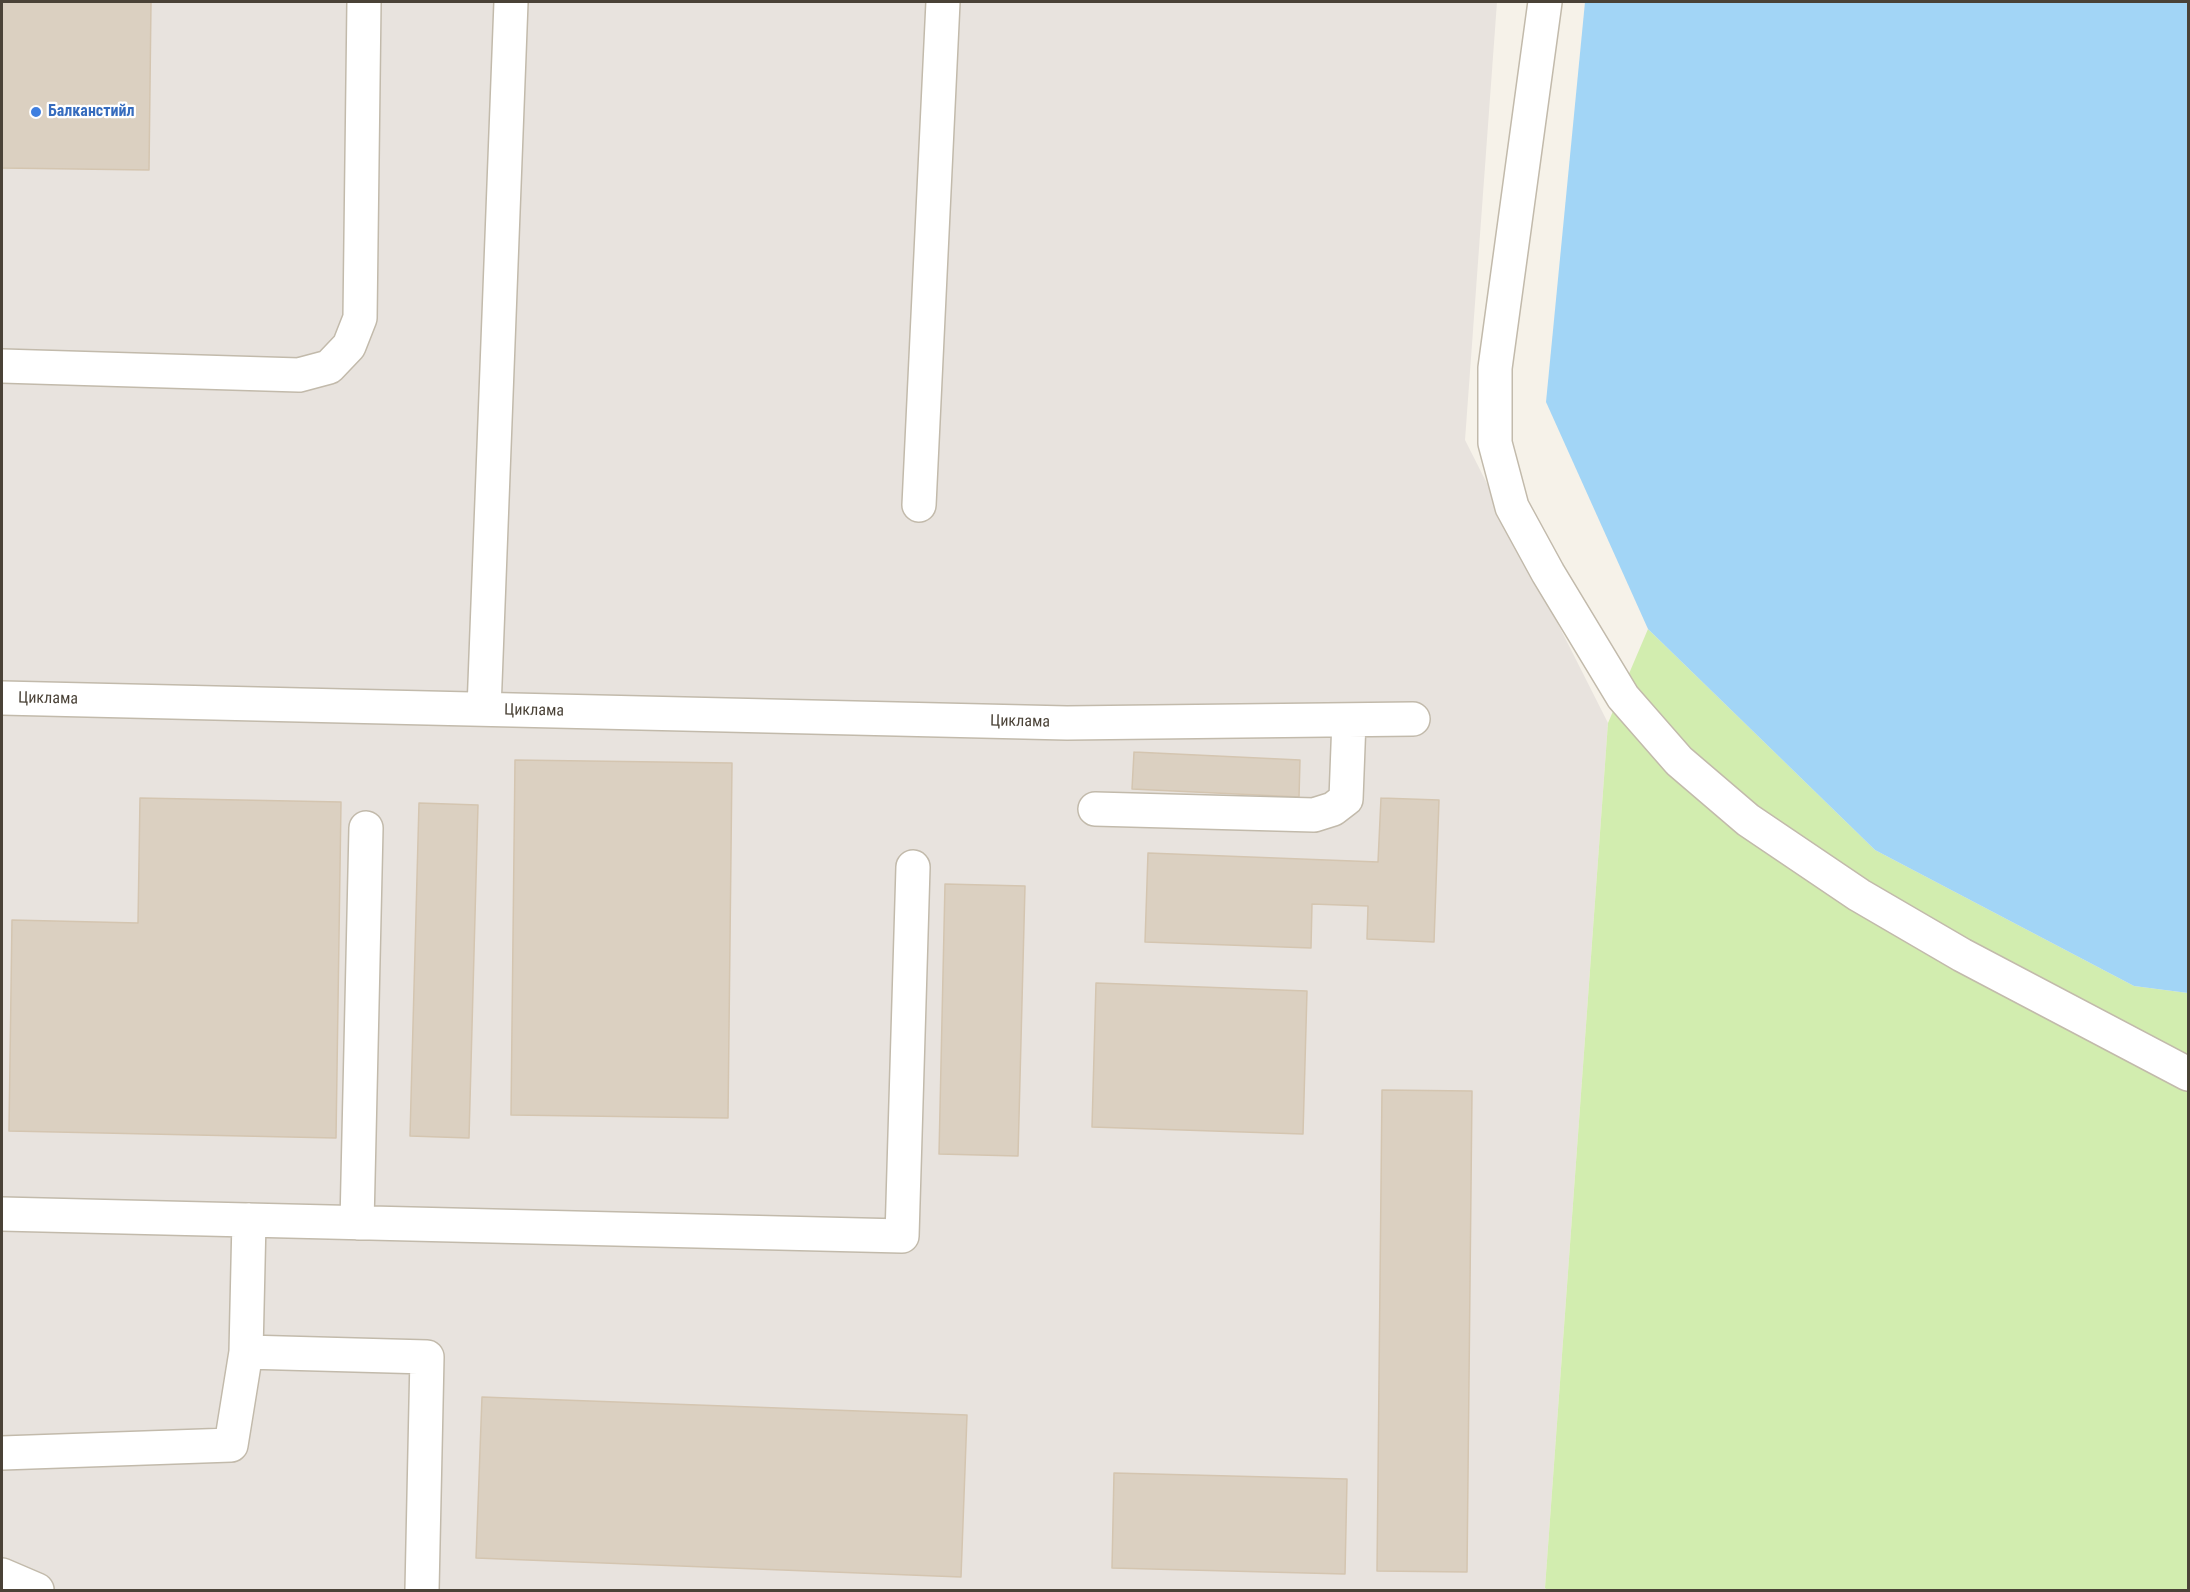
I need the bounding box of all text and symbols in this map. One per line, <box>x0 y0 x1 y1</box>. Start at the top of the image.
place label: Балканстийл <box>48 102 134 122</box>
marker: Балканстийл <box>29 105 43 119</box>
street label: Циклама <box>18 689 78 709</box>
street label: Циклама <box>504 701 564 721</box>
street label: Циклама <box>990 712 1050 732</box>

